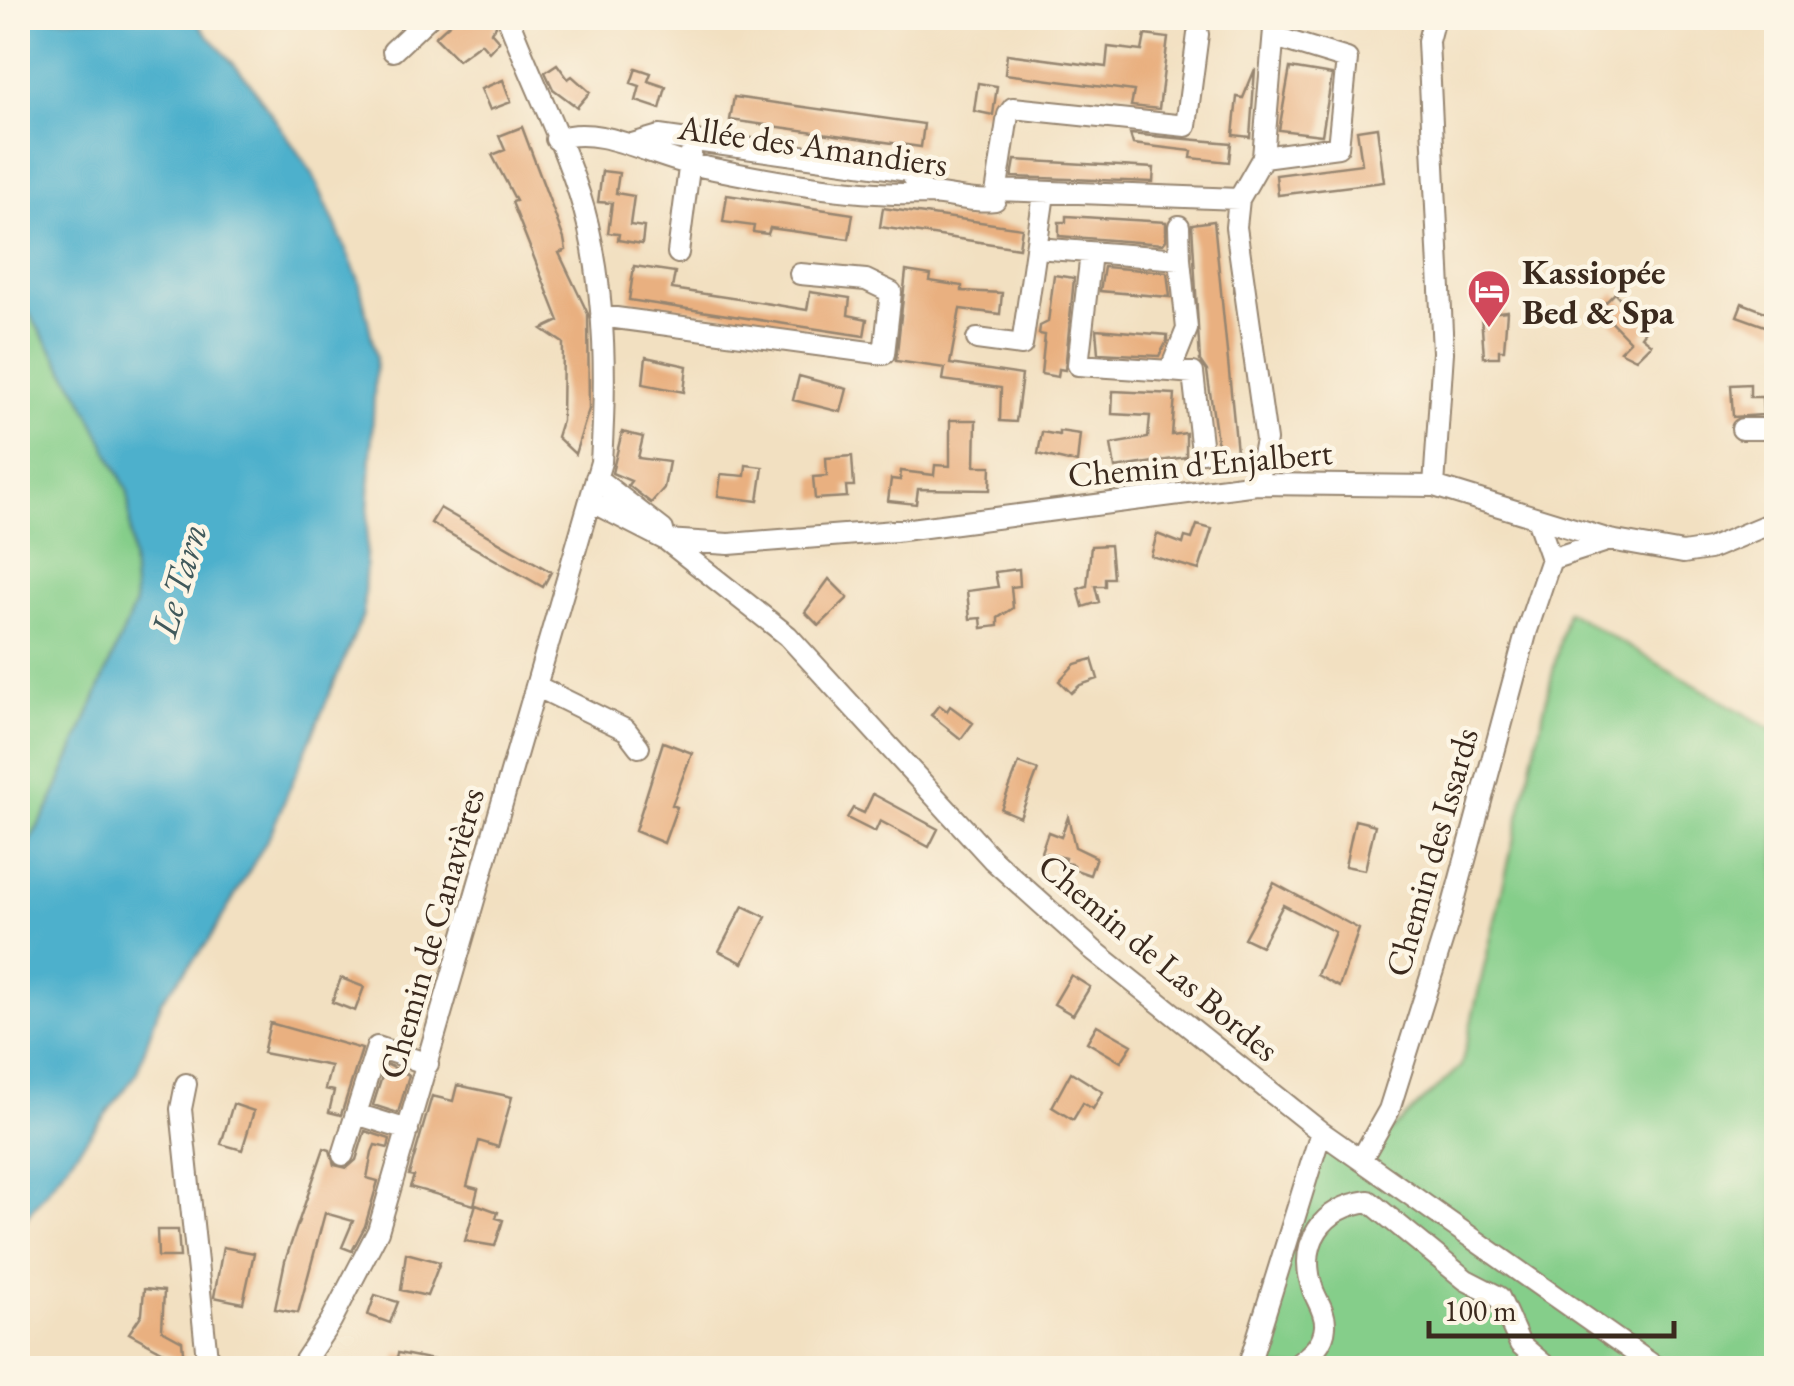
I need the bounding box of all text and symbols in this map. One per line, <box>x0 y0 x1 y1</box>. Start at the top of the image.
street label: Allée des Amandiers <box>674 104 951 186</box>
place label: Kassiopée Bed & Spa <box>1522 249 1675 334</box>
hotel icon: Kassiopée Bed & Spa <box>1466 268 1512 329</box>
street label: Chemin d'Enjalbert <box>1066 429 1334 497</box>
water label: Le Tarn <box>138 518 217 643</box>
street label: Chemin des Issards <box>1374 722 1488 982</box>
street label: Chemin de Canavières <box>368 782 494 1084</box>
street label: Chemin de Las Bordes <box>1029 843 1289 1071</box>
scale bar <box>1429 1276 1674 1338</box>
text: 100 m <box>1444 1291 1517 1330</box>

